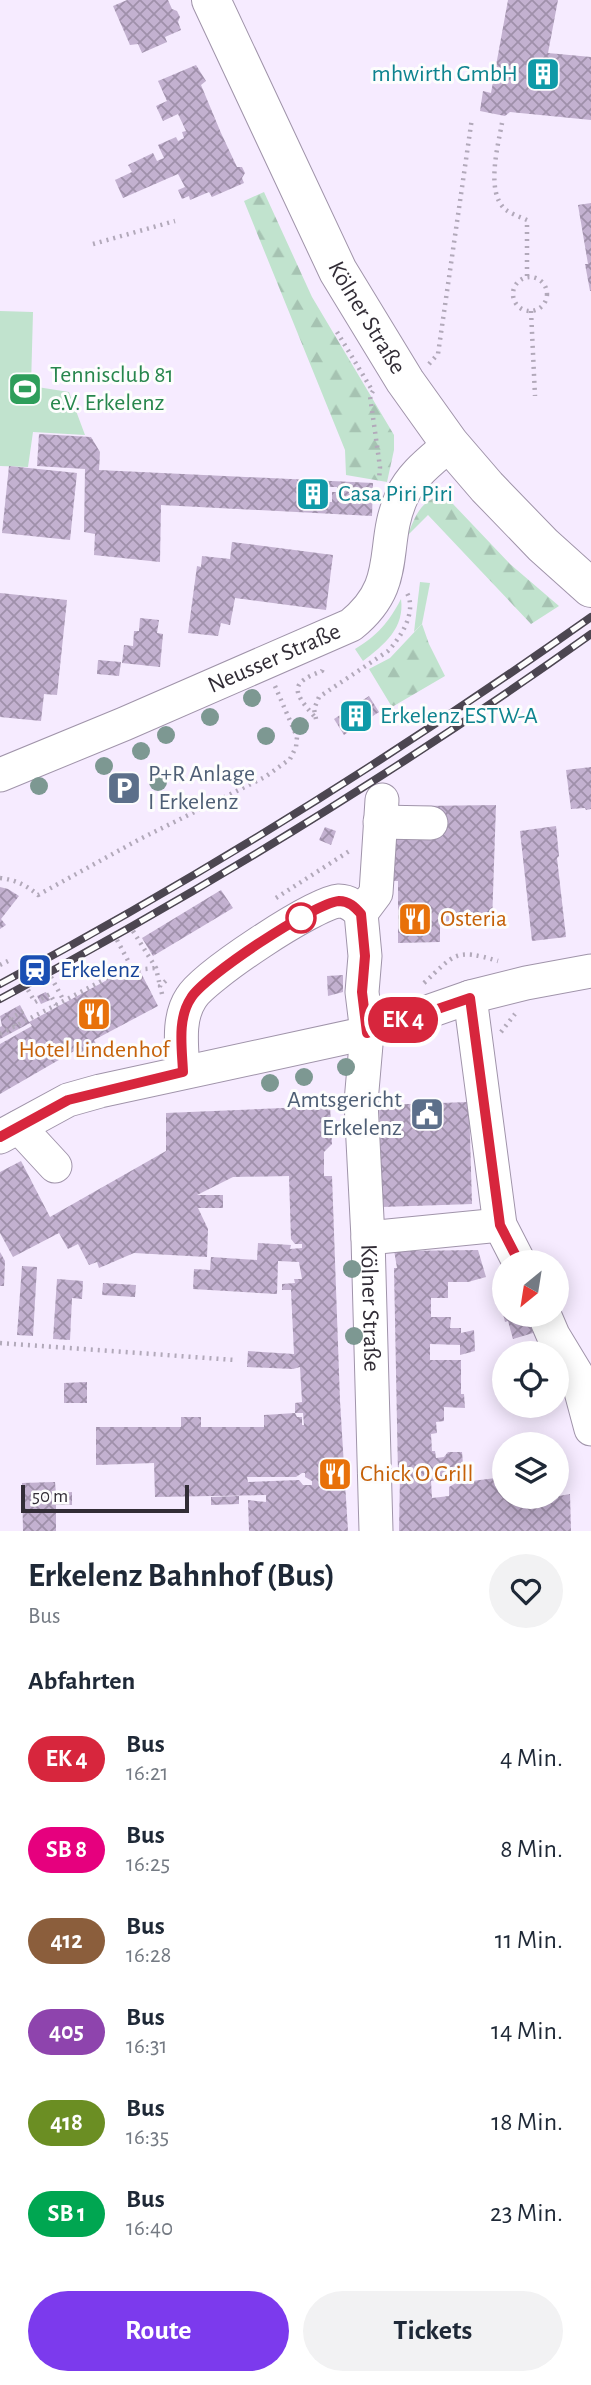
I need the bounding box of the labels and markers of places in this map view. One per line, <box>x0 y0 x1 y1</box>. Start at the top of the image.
building icon: mhwirth GmbH <box>524 55 562 93</box>
place label: mhwirth GmbH <box>372 62 518 86</box>
place label: Tennisclub 81 e.V. Erkelenz <box>50 363 174 415</box>
sports icon: Tennisclub 81 e.V. Erkelenz <box>6 370 44 408</box>
building icon: Casa Piri Piri <box>294 475 332 513</box>
place label: Casa Piri Piri <box>338 482 453 506</box>
building icon: Erkelenz ESTW-A <box>337 697 375 735</box>
place label: Erkelenz ESTW-A <box>380 704 538 728</box>
place label: P+R Anlage I Erkelenz <box>148 762 255 814</box>
parking icon: P+R Anlage I Erkelenz <box>105 769 143 807</box>
restaurant icon: Osteria <box>396 900 434 938</box>
unlabelled marker <box>286 903 316 933</box>
place label: Osteria <box>440 907 507 931</box>
station icon: Erkelenz <box>16 951 54 989</box>
place label: Erkelenz <box>60 958 140 982</box>
restaurant icon: Hotel Lindenhof <box>75 995 113 1033</box>
place label: Hotel Lindenhof <box>18 1038 171 1062</box>
place label: Amtsgericht Erkelenz <box>287 1088 402 1140</box>
public building icon: Amtsgericht Erkelenz <box>408 1095 446 1133</box>
restaurant icon: Chick O Grill <box>316 1455 354 1493</box>
place label: Chick O Grill <box>360 1462 473 1486</box>

